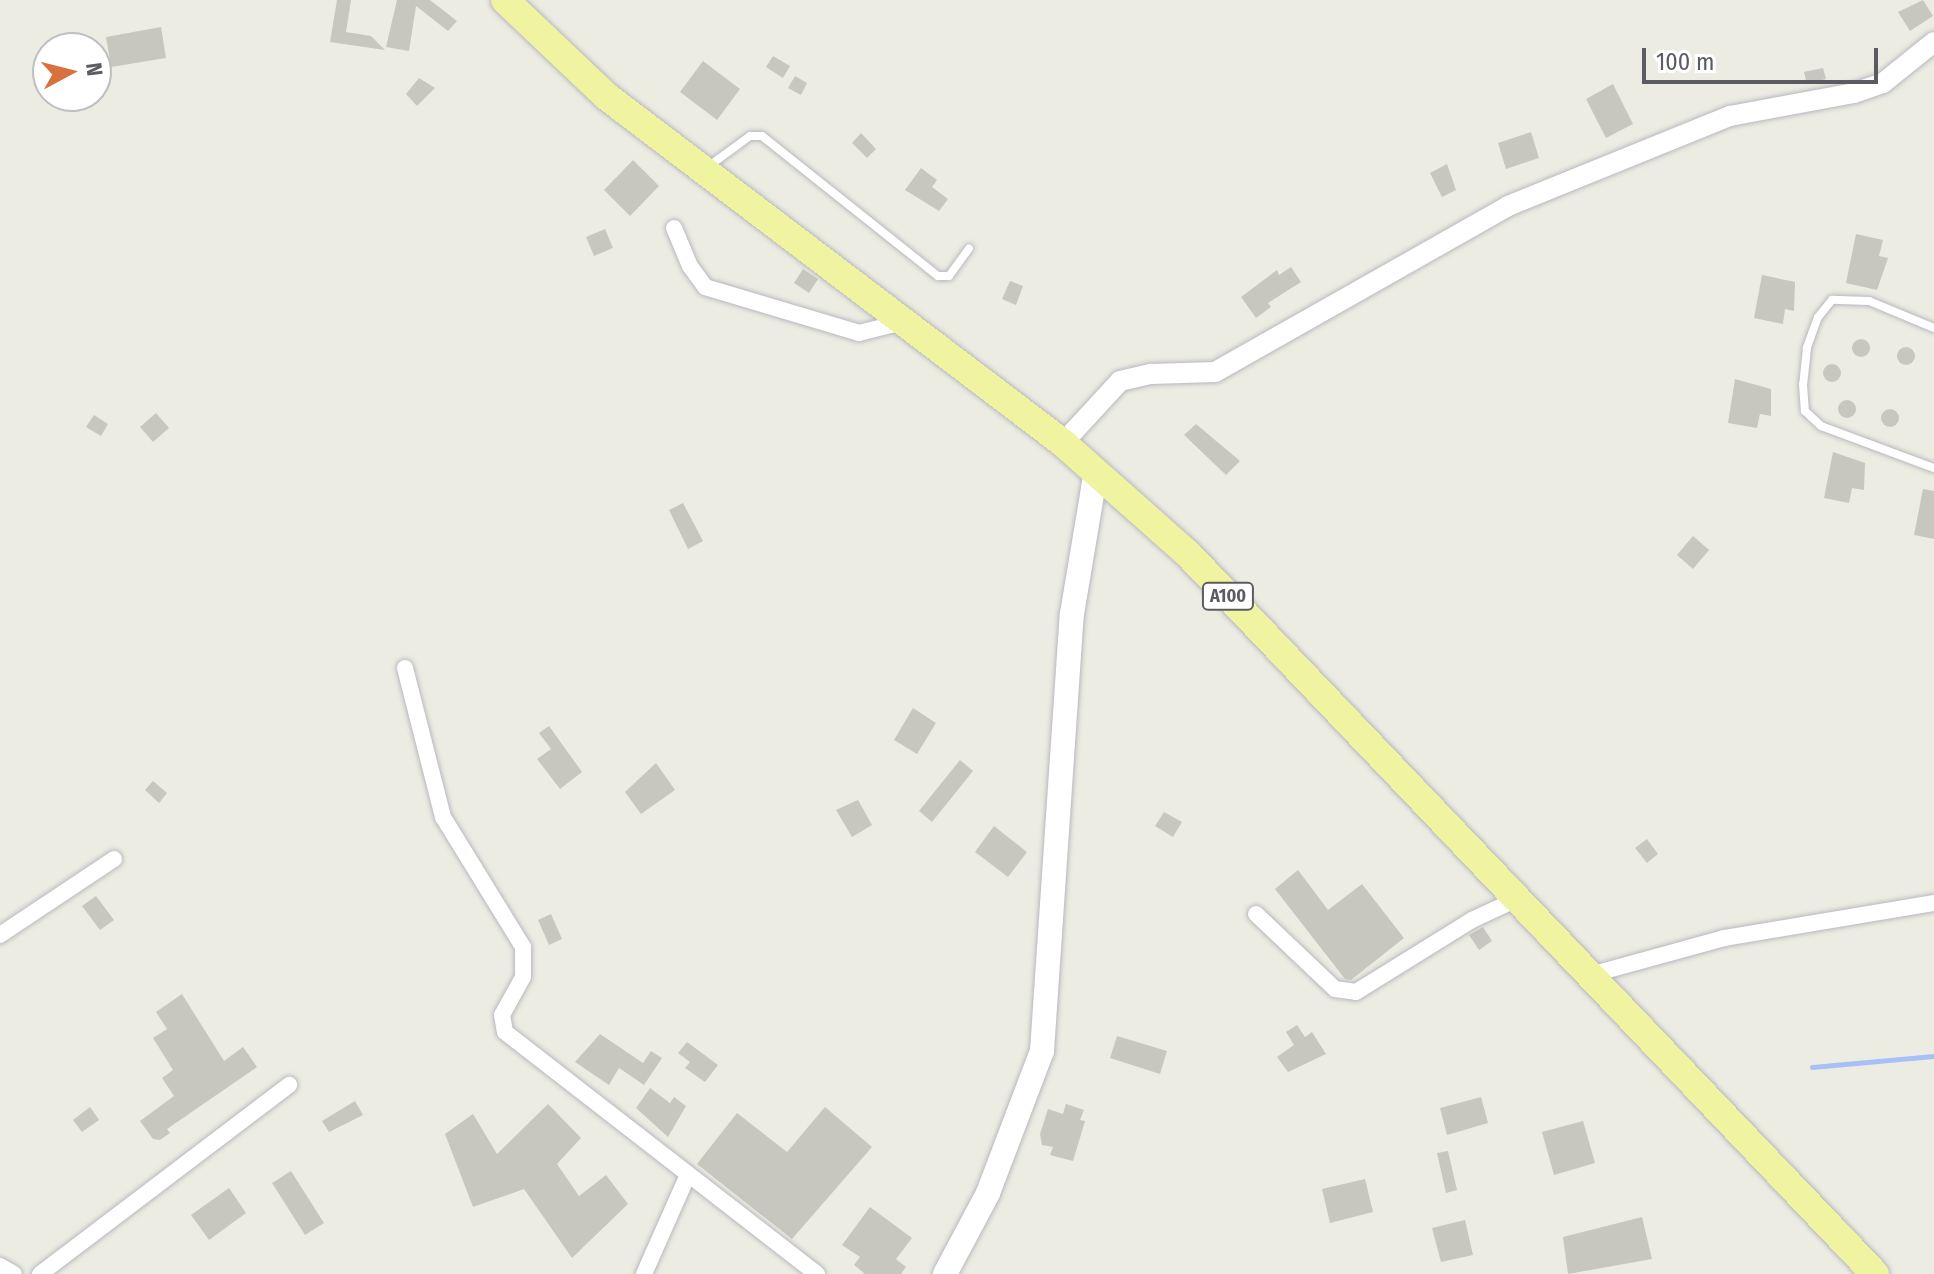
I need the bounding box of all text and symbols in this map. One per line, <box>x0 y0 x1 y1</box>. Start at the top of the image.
north arrow <box>32 32 112 112</box>
scale bar <box>1646 32 1882 82</box>
text: 100 m <box>1656 48 1714 76</box>
text: N <box>80 61 109 77</box>
road number: A100 <box>1200 582 1256 610</box>

